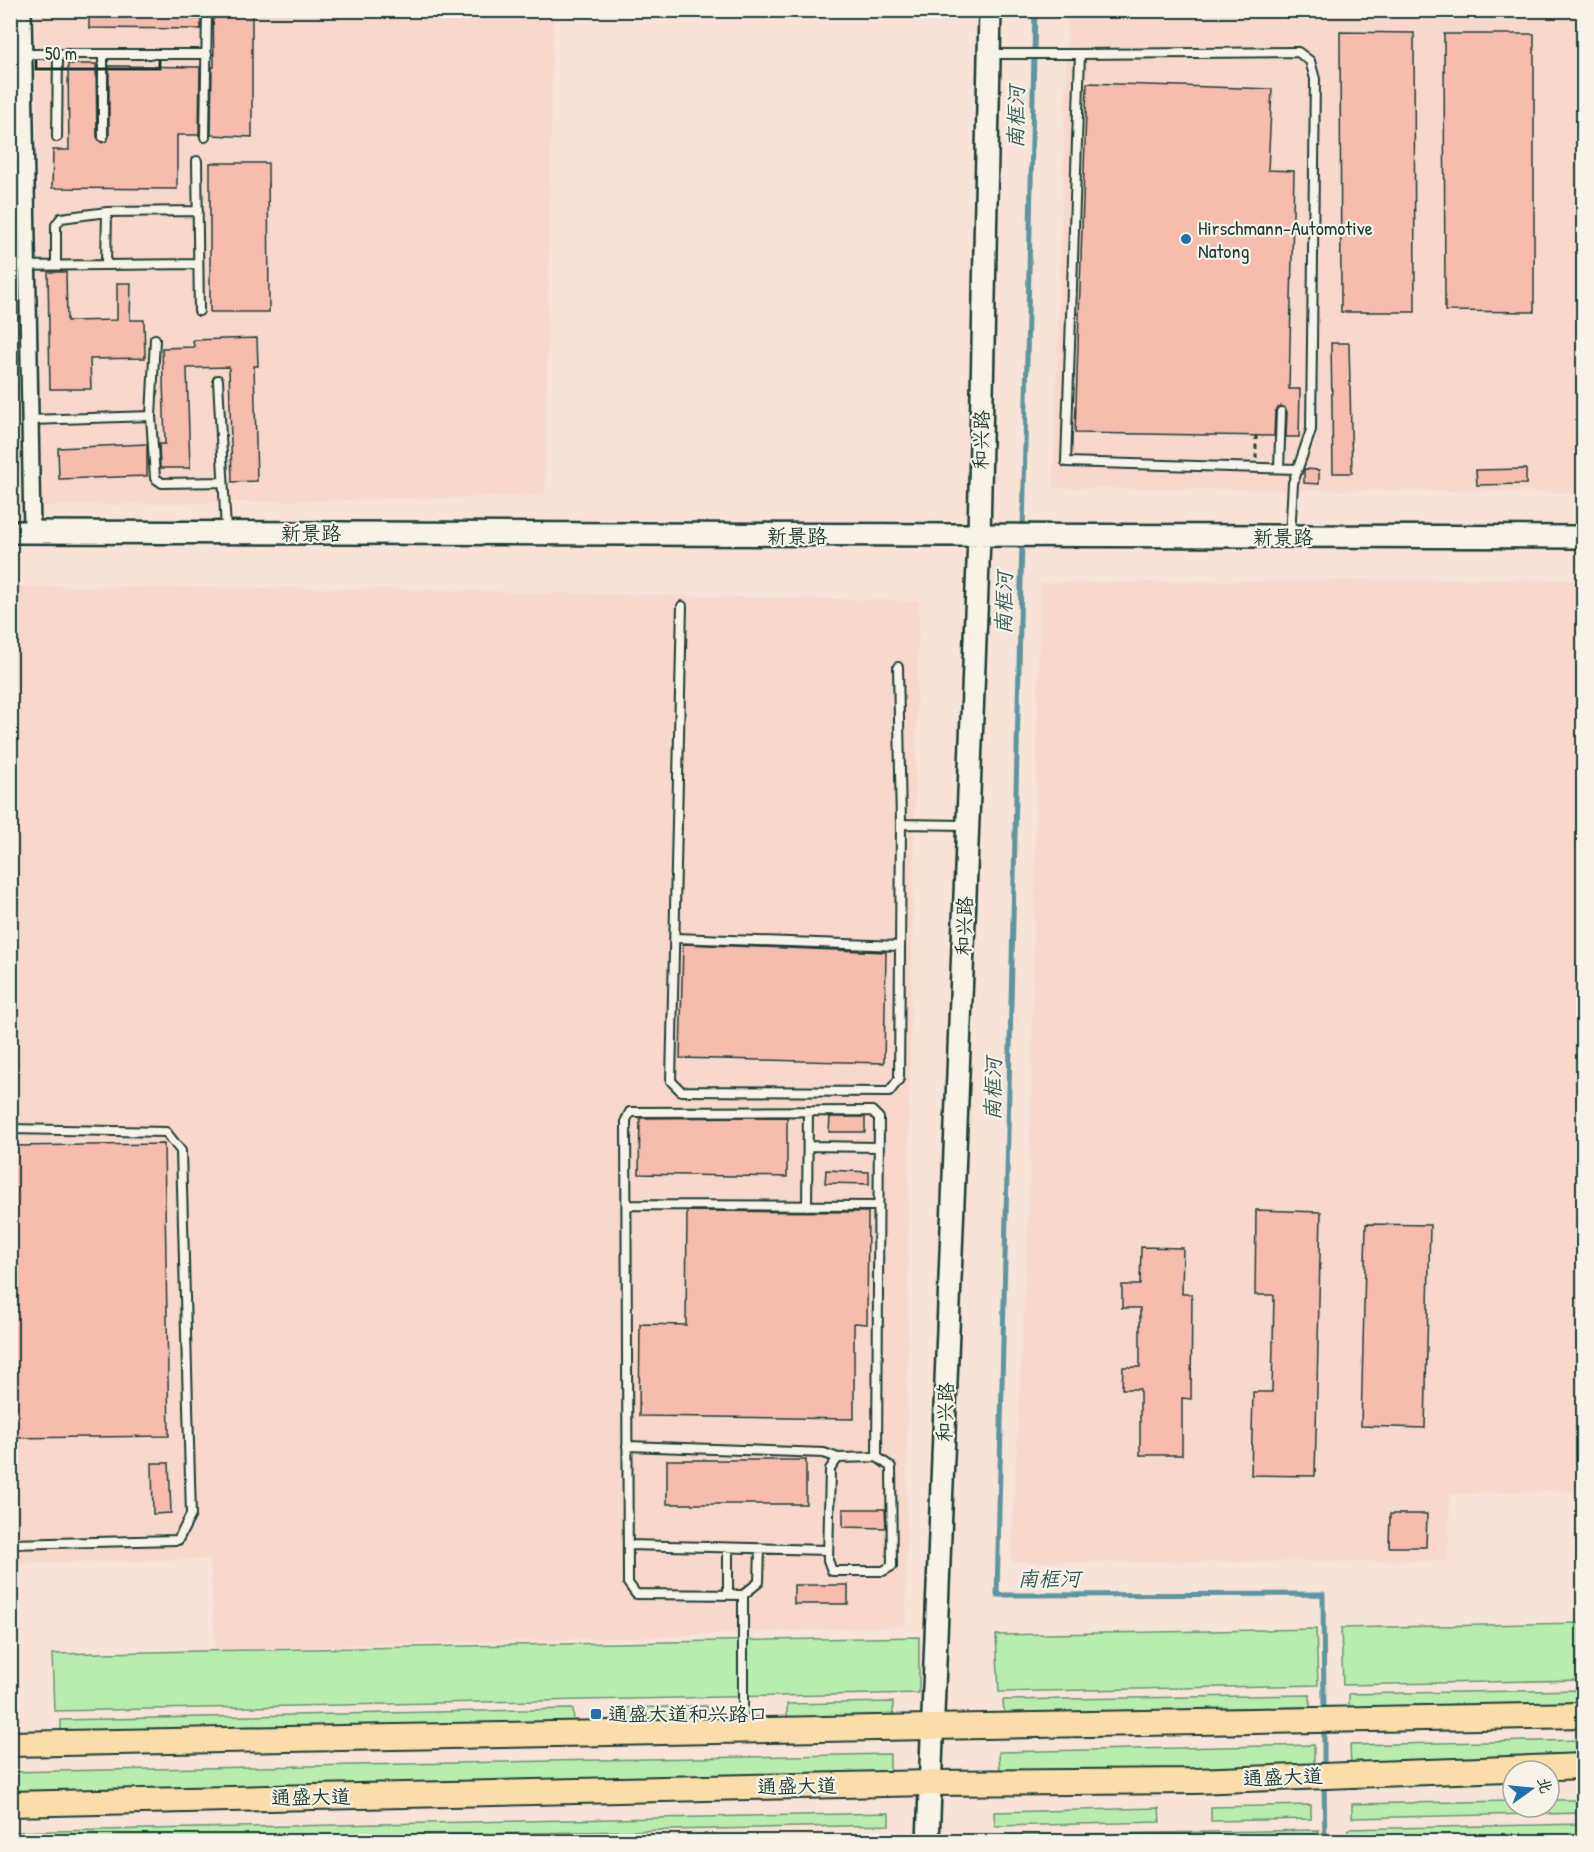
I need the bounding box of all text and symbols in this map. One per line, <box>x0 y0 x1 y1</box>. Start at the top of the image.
scale bar <box>36 33 160 71</box>
text: 50 m <box>45 41 77 66</box>
water label: 南框河 <box>1000 82 1031 149</box>
place label: Hirschmann-Automotive Natong <box>1198 214 1373 264</box>
marker: Hirschmann-Automotive Natong <box>1179 232 1193 246</box>
street label: 和兴路 <box>966 409 995 470</box>
street label: 新景路 <box>281 519 342 546</box>
street label: 新景路 <box>767 522 828 549</box>
street label: 新景路 <box>1253 523 1314 550</box>
water label: 南框河 <box>988 568 1019 635</box>
street label: 和兴路 <box>949 895 978 956</box>
water label: 南框河 <box>977 1054 1008 1121</box>
street label: 和兴路 <box>930 1381 959 1442</box>
water label: 南框河 <box>1018 1564 1083 1593</box>
place label: 通盛大道和兴路口 <box>608 1700 768 1727</box>
marker: 通盛大道和兴路口 <box>589 1707 603 1721</box>
north arrow <box>1501 1759 1561 1819</box>
street label: 通盛大道 <box>1243 1762 1323 1791</box>
street label: 通盛大道 <box>757 1771 837 1800</box>
text: 北 <box>1533 1775 1558 1796</box>
street label: 通盛大道 <box>271 1782 351 1811</box>

